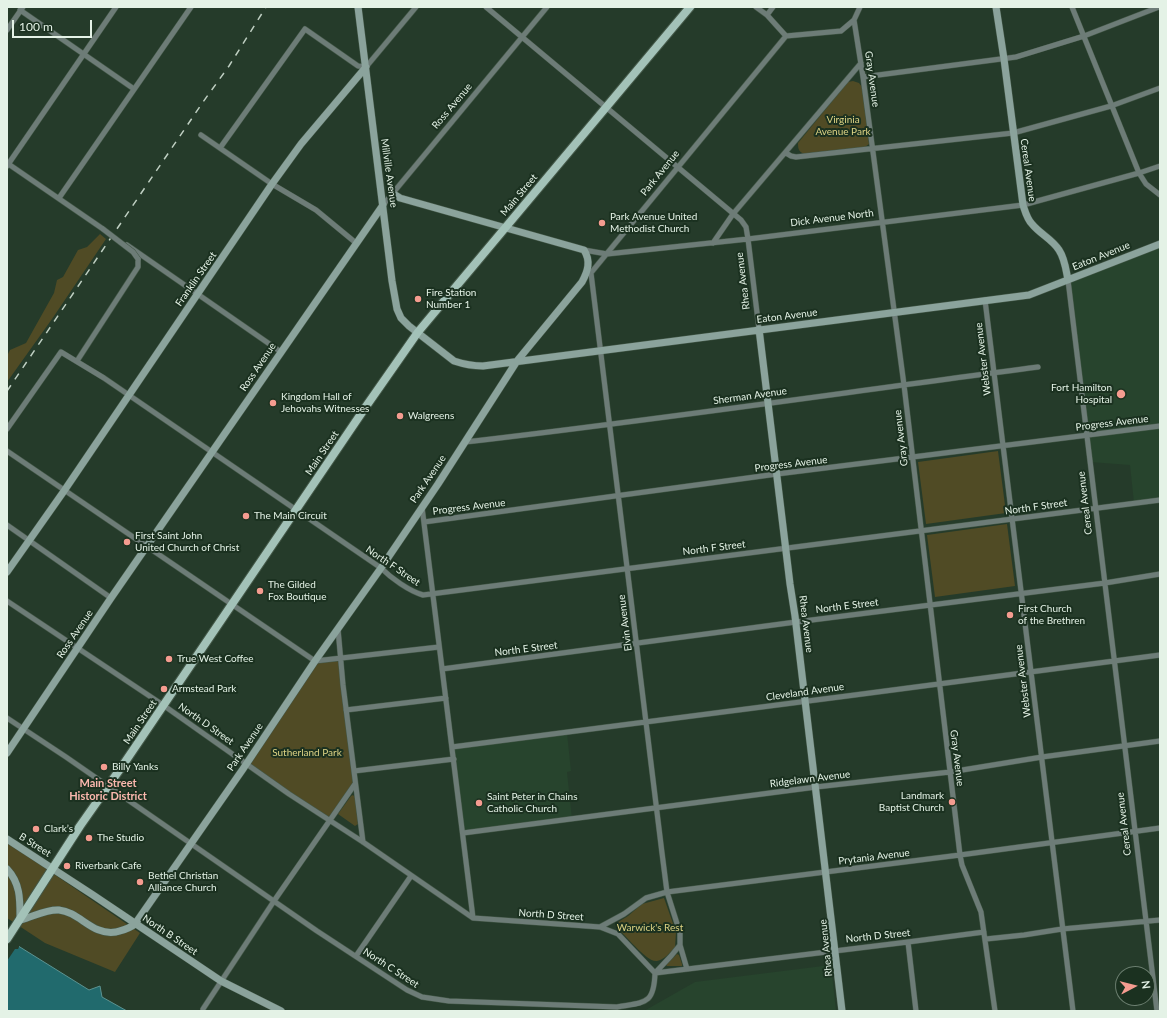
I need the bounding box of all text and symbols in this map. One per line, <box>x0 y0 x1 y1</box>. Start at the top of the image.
scale bar <box>14 12 94 38</box>
text: 100 m <box>19 19 53 34</box>
street label: Gray Avenue <box>862 50 882 108</box>
street label: Ross Avenue <box>429 81 475 131</box>
park label: Virginia Avenue Park <box>815 114 871 138</box>
street label: Millville Avenue <box>378 138 400 208</box>
street label: Cereal Avenue <box>1018 138 1038 202</box>
street label: Park Avenue <box>638 148 682 198</box>
street label: Main Street <box>498 172 540 218</box>
street label: Dick Avenue North <box>790 207 874 229</box>
place label: Park Avenue United Methodist Church <box>610 211 697 234</box>
marker: Park Avenue United Methodist Church <box>597 218 607 228</box>
street label: Eaton Avenue <box>1070 239 1132 273</box>
street label: Franklin Street <box>173 249 219 309</box>
street label: Rhea Avenue <box>734 252 752 310</box>
place label: Fire Station Number 1 <box>426 287 476 310</box>
marker: Fire Station Number 1 <box>413 294 423 304</box>
street label: Eaton Avenue <box>756 306 818 326</box>
street label: Webster Avenue <box>973 322 993 396</box>
street label: Ross Avenue <box>237 340 279 394</box>
place label: Fort Hamilton Hospital <box>1051 382 1112 406</box>
street label: Sherman Avenue <box>712 385 788 407</box>
marker: Fort Hamilton Hospital <box>1115 388 1127 400</box>
place label: Kingdom Hall of Jehovahs Witnesses <box>281 391 369 414</box>
marker: Kingdom Hall of Jehovahs Witnesses <box>268 398 278 408</box>
street label: Gray Avenue <box>892 409 910 467</box>
place label: Walgreens <box>408 410 454 422</box>
marker: Walgreens <box>395 411 405 421</box>
street label: Progress Avenue <box>1075 413 1149 433</box>
street label: Main Street <box>303 429 341 477</box>
street label: Park Avenue <box>408 453 448 505</box>
street label: Progress Avenue <box>754 454 828 474</box>
street label: Cereal Avenue <box>1075 471 1095 535</box>
street label: Progress Avenue <box>432 497 506 517</box>
street label: North F Street <box>1004 497 1068 517</box>
place label: The Main Circuit <box>254 510 327 522</box>
marker: The Main Circuit <box>241 511 251 521</box>
place label: First Saint John United Church of Christ <box>135 530 239 554</box>
marker: First Saint John United Church of Christ <box>122 537 132 547</box>
street label: North F Street <box>682 538 746 558</box>
street label: North F Street <box>364 543 422 589</box>
place label: The Gilded Fox Boutique <box>268 579 326 602</box>
marker: The Gilded Fox Boutique <box>255 586 265 596</box>
street label: Elvin Avenue <box>616 594 634 652</box>
street label: Rhea Avenue <box>797 595 815 653</box>
street label: North E Street <box>815 596 879 616</box>
place label: First Church of the Brethren <box>1018 603 1085 626</box>
street label: Ross Avenue <box>54 607 96 661</box>
marker: First Church of the Brethren <box>1005 610 1015 620</box>
street label: North E Street <box>494 639 558 659</box>
street label: Webster Avenue <box>1013 644 1033 718</box>
place label: True West Coffee <box>177 653 254 665</box>
marker: True West Coffee <box>164 654 174 664</box>
street label: Cleveland Avenue <box>765 681 845 703</box>
place label: Armstead Park <box>172 683 236 695</box>
marker: Armstead Park <box>159 684 169 694</box>
street label: Main Street <box>121 698 159 746</box>
street label: North D Street <box>176 700 236 748</box>
street label: Park Avenue <box>225 721 265 773</box>
street label: Gray Avenue <box>948 729 966 787</box>
park label: Sutherland Park <box>272 747 342 759</box>
place label: Billy Yanks <box>112 761 158 773</box>
marker: Billy Yanks <box>99 762 109 772</box>
street label: Ridgelawn Avenue <box>769 768 851 790</box>
district label: Main Street Historic District <box>69 776 147 802</box>
place label: Landmark Baptist Church <box>879 790 944 814</box>
place label: Saint Peter in Chains Catholic Church <box>487 791 577 814</box>
street label: Cereal Avenue <box>1114 792 1134 856</box>
marker: Landmark Baptist Church <box>947 797 957 807</box>
marker: Saint Peter in Chains Catholic Church <box>474 798 484 808</box>
place label: Clark’s <box>44 823 73 835</box>
marker: Clark’s <box>31 824 41 834</box>
street label: B Street <box>17 831 53 859</box>
place label: The Studio <box>97 832 144 844</box>
marker: The Studio <box>84 833 94 843</box>
street label: Prytania Avenue <box>838 847 910 867</box>
place label: Riverbank Cafe <box>75 860 142 872</box>
marker: Riverbank Cafe <box>62 861 72 871</box>
place label: Bethel Christian Alliance Church <box>148 870 218 894</box>
marker: Bethel Christian Alliance Church <box>135 877 145 887</box>
street label: North D Street <box>518 907 584 923</box>
street label: North B Street <box>140 912 200 958</box>
street label: Rhea Avenue <box>817 919 835 977</box>
park label: Warwick's Rest <box>617 922 683 934</box>
street label: North D Street <box>845 927 911 945</box>
street label: North C Street <box>361 946 421 990</box>
north arrow <box>1115 966 1155 1006</box>
text: N <box>1139 980 1153 990</box>

